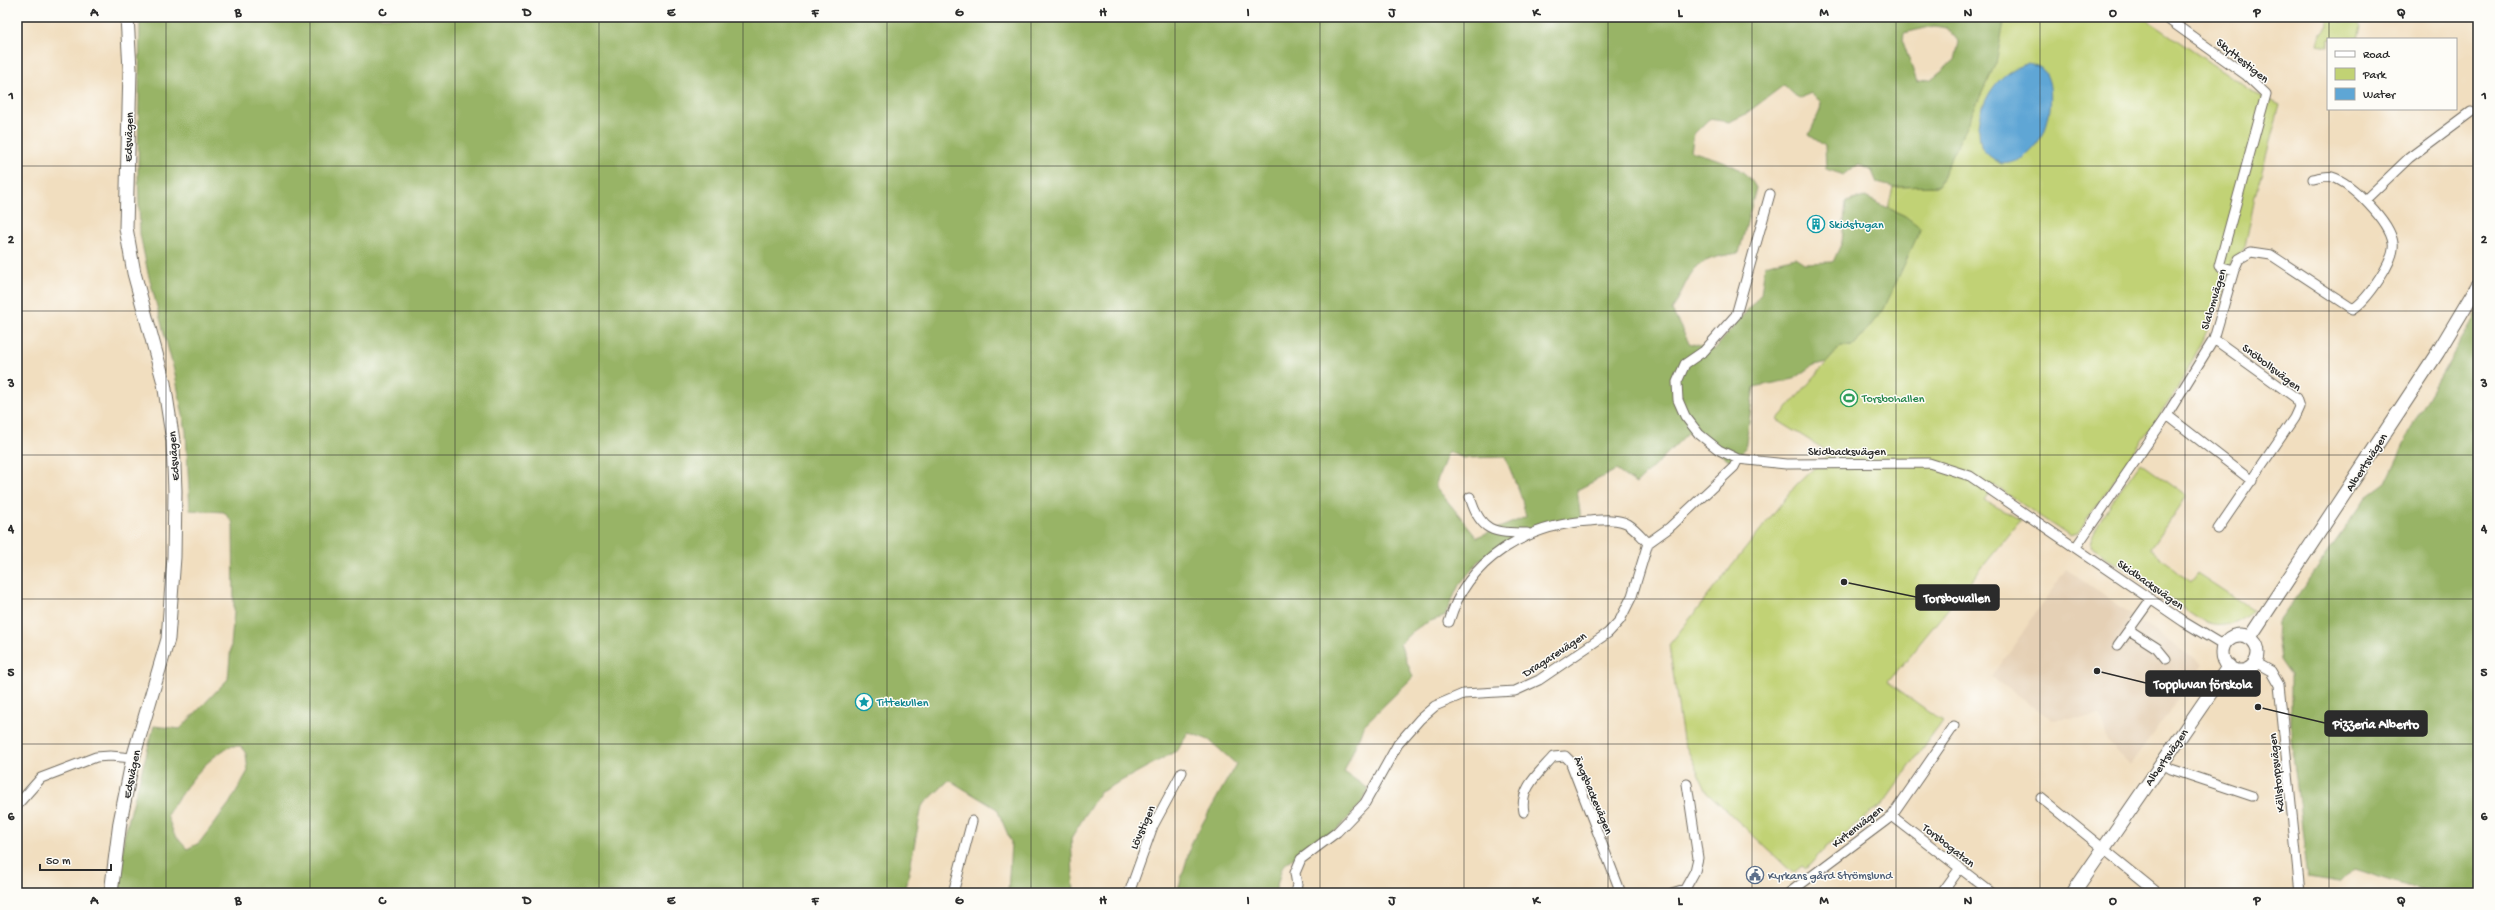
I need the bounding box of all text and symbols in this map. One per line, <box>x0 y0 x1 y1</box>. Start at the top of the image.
text: A <box>89 6 99 21</box>
text: B <box>234 6 243 21</box>
text: C <box>377 6 387 21</box>
text: D <box>522 6 532 21</box>
text: E <box>667 6 676 21</box>
text: F <box>811 6 820 21</box>
text: G <box>955 6 964 21</box>
text: H <box>1099 6 1107 21</box>
text: I <box>1246 6 1250 21</box>
text: J <box>1388 6 1397 21</box>
text: K <box>1531 6 1541 21</box>
text: L <box>1678 6 1684 21</box>
text: M <box>1819 6 1829 21</box>
text: N <box>1964 6 1973 21</box>
text: O <box>2109 6 2117 21</box>
text: P <box>2252 6 2261 21</box>
text: Q <box>2397 6 2406 21</box>
street label: Skyttestigen <box>2213 36 2271 87</box>
legend <box>2327 38 2457 110</box>
text: Road <box>2363 49 2390 63</box>
text: Park <box>2362 69 2388 83</box>
text: 1 <box>7 89 14 104</box>
text: Water <box>2363 89 2397 103</box>
text: 1 <box>2480 89 2487 104</box>
street label: Edsvägen <box>122 112 138 162</box>
building icon: Skidstugan <box>1806 214 1826 234</box>
place label: Skidstugan <box>1829 219 1884 233</box>
text: 2 <box>8 233 15 248</box>
text: 2 <box>2481 233 2488 248</box>
street label: Slalomvägen <box>2199 267 2231 332</box>
street label: Snöbollsvägen <box>2238 342 2303 396</box>
text: 3 <box>7 377 15 392</box>
text: 3 <box>2480 377 2488 392</box>
sports icon: Torsbohallen <box>1839 388 1859 408</box>
place label: Torsbohallen <box>1861 393 1925 407</box>
street label: Edsvägen <box>166 430 184 481</box>
street label: Albertsvägen <box>2344 431 2392 495</box>
street label: Skidbacksvägen <box>1808 446 1886 460</box>
text: 4 <box>7 522 15 537</box>
text: 4 <box>2480 522 2488 537</box>
street label: Skidbacksvägen <box>2114 558 2186 614</box>
callout: Torsbovallen <box>1916 585 1999 610</box>
text: Torsbovallen <box>1923 592 1991 607</box>
street label: Dragarevägen <box>1520 630 1590 682</box>
text: 5 <box>8 666 15 681</box>
text: 5 <box>2481 666 2488 681</box>
callout: Toppluvan förskola <box>2146 671 2260 696</box>
text: Toppluvan förskola <box>2153 677 2253 694</box>
place icon: Tittekullen <box>854 692 874 712</box>
place label: Tittekullen <box>876 697 929 711</box>
callout: Pizzeria Alberto <box>2325 711 2427 736</box>
text: Pizzeria Alberto <box>2332 718 2420 733</box>
street label: Albertsvägen <box>2143 727 2193 789</box>
street label: Källstorpsvägen <box>2267 732 2289 813</box>
street label: Edsvägen <box>121 748 145 800</box>
street label: Ängsbackevägen <box>1569 755 1615 837</box>
street label: Lövstigen <box>1128 803 1160 852</box>
street label: Kirtenvägen <box>1830 803 1887 852</box>
text: 6 <box>8 810 15 825</box>
text: 6 <box>2481 810 2488 825</box>
street label: Torsbogatan <box>1918 821 1977 872</box>
scale bar <box>40 846 111 872</box>
text: 50 m <box>46 855 71 869</box>
public building icon: Kyrkans gård Strömslund <box>1745 865 1765 885</box>
place label: Kyrkans gård Strömslund <box>1768 870 1893 884</box>
text: A <box>89 894 99 909</box>
text: B <box>234 894 243 909</box>
text: C <box>377 894 387 909</box>
text: D <box>522 894 532 909</box>
text: E <box>667 894 676 909</box>
text: F <box>811 894 820 909</box>
text: G <box>955 894 964 909</box>
text: H <box>1099 894 1107 909</box>
text: I <box>1246 894 1250 909</box>
text: J <box>1388 894 1397 909</box>
text: K <box>1531 894 1541 909</box>
text: L <box>1678 894 1684 909</box>
text: M <box>1819 894 1829 909</box>
text: N <box>1964 894 1973 909</box>
text: O <box>2109 894 2117 909</box>
text: P <box>2252 894 2261 909</box>
text: Q <box>2397 894 2406 909</box>

